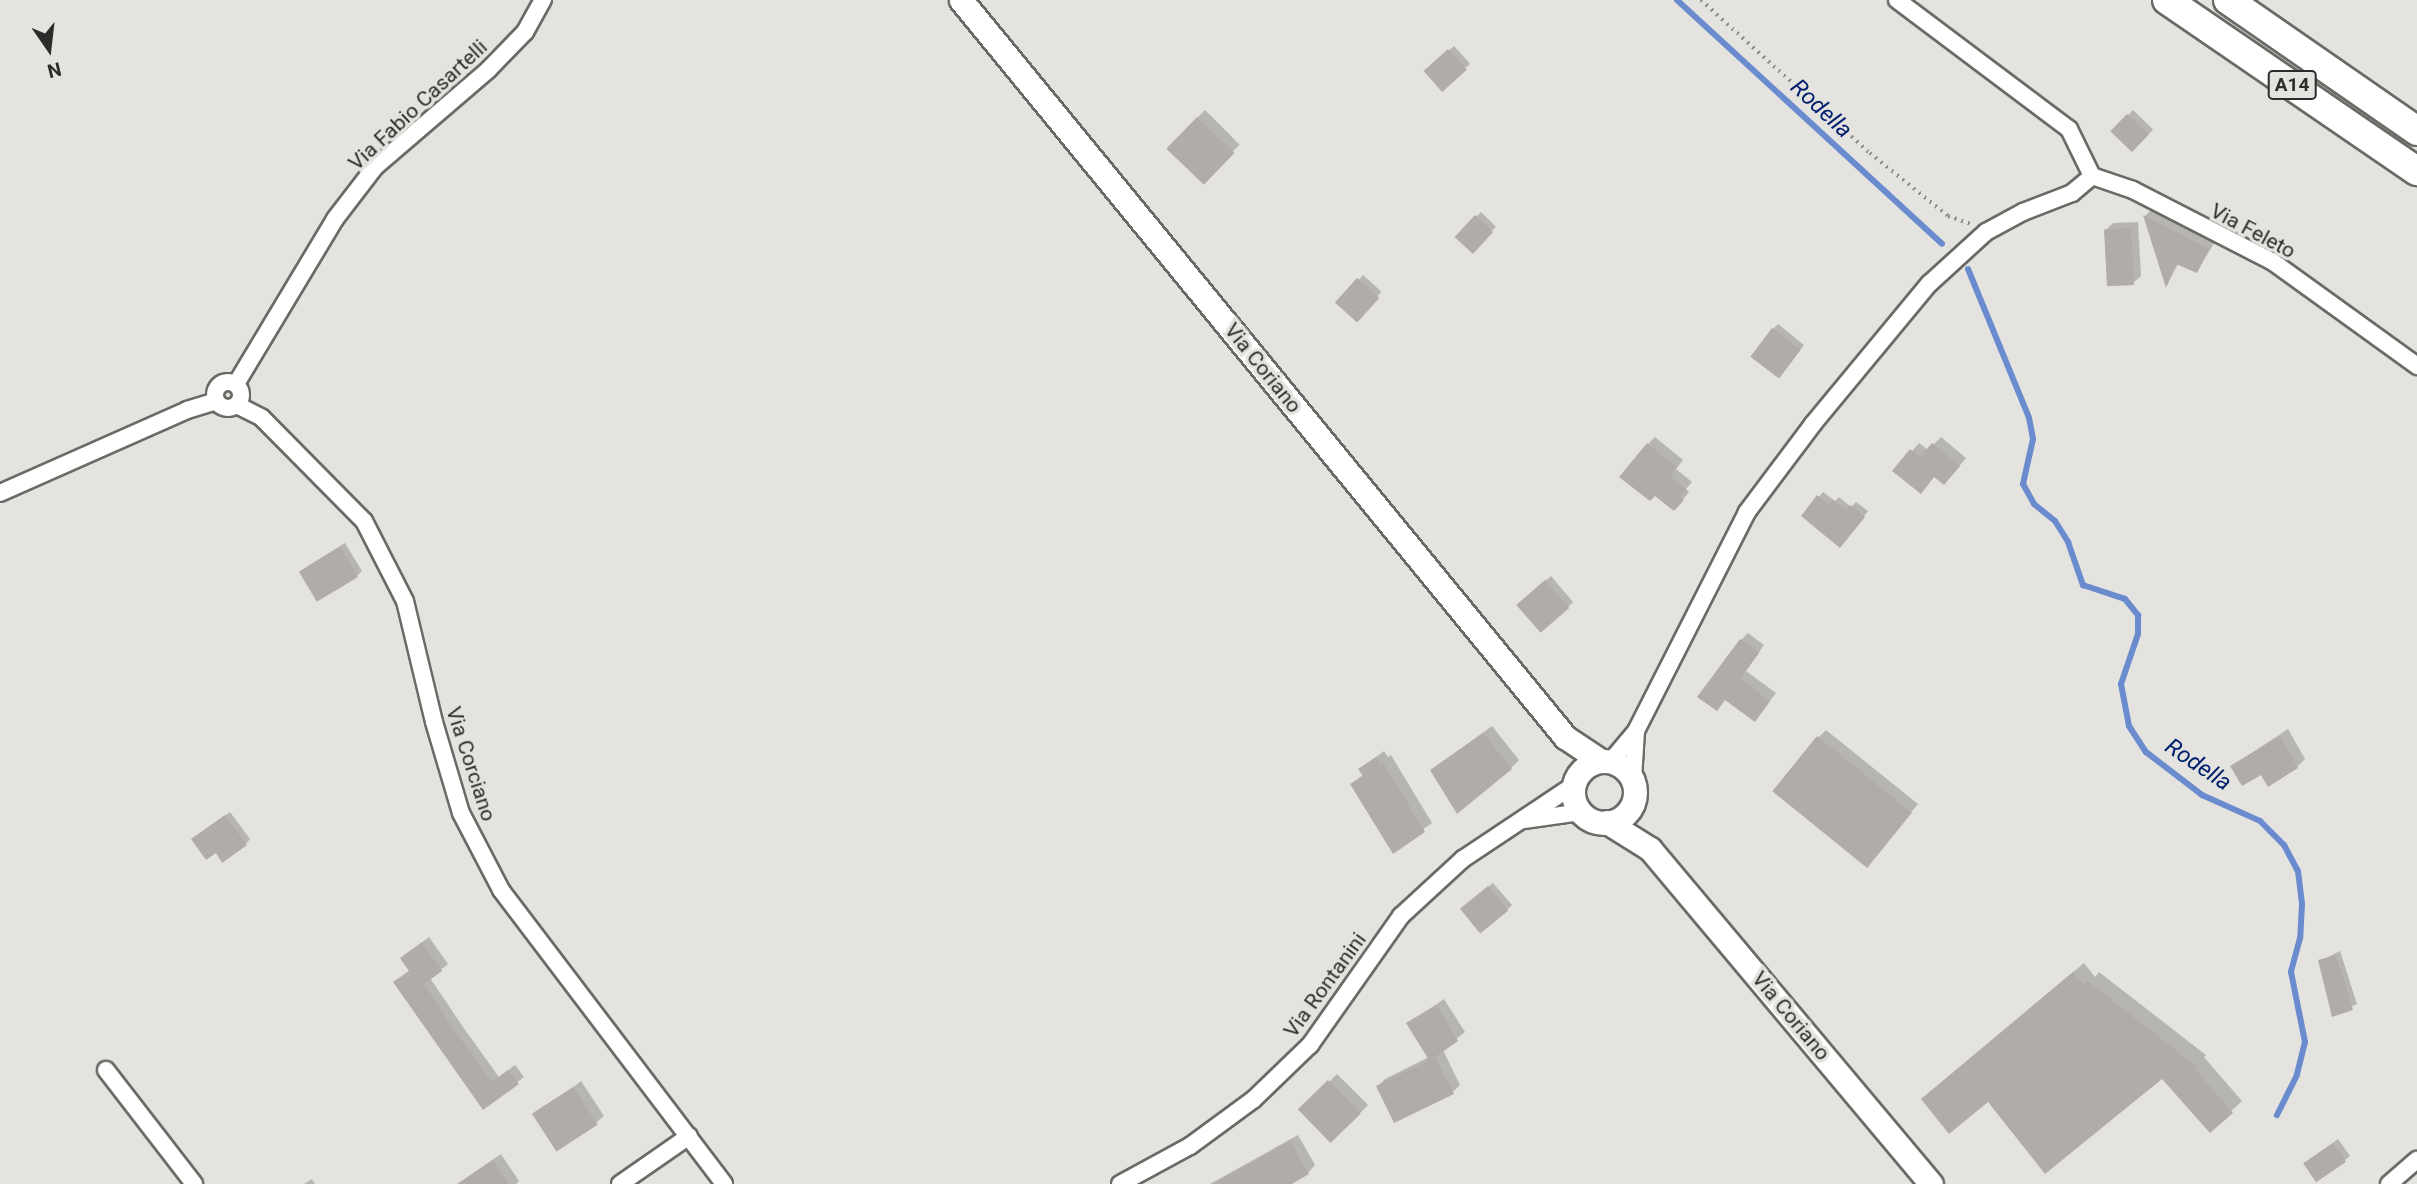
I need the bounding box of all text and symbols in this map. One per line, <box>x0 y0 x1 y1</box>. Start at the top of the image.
north arrow <box>14 14 84 84</box>
street label: Via Fabio Casartelli <box>344 34 492 176</box>
text: N <box>45 57 63 83</box>
road number: A14 <box>2268 69 2316 100</box>
water label: Rodella <box>1785 74 1857 144</box>
street label: Via Feleto <box>2206 198 2300 264</box>
street label: Via Coriano <box>1219 318 1307 418</box>
street label: Via Corciano <box>441 704 501 824</box>
water label: Rodella <box>2160 733 2236 797</box>
street label: Via Rontanini <box>1279 928 1371 1042</box>
street label: Via Coriano <box>1747 967 1835 1065</box>

